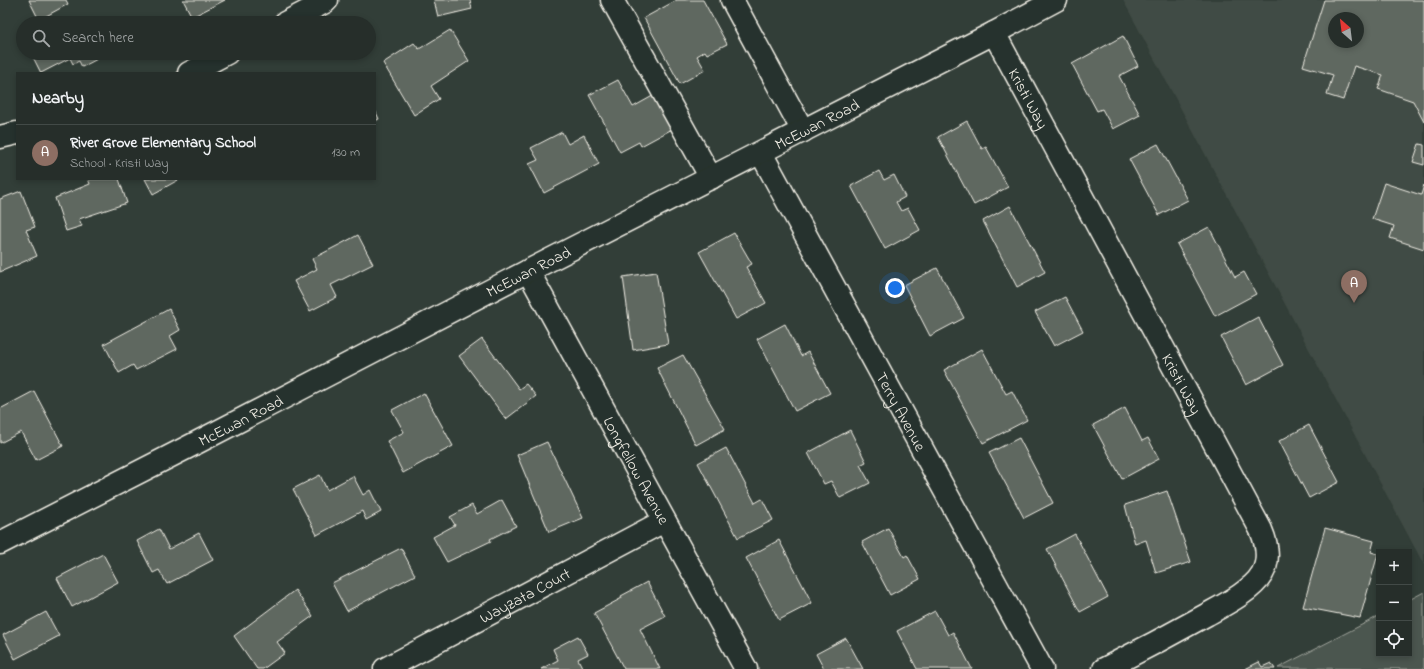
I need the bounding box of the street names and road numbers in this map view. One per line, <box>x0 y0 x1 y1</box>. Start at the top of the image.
street label: Kristi Way <box>1001 64 1053 134</box>
street label: McEwan Road <box>771 94 864 157</box>
street label: McEwan Road <box>482 241 576 305</box>
street label: Kristi Way <box>1154 350 1207 419</box>
street label: Terry Avenue <box>868 368 932 457</box>
street label: McEwan Road <box>195 390 288 454</box>
street label: Longfellow Avenue <box>596 413 675 530</box>
street label: Wayzata Court <box>476 562 576 631</box>

